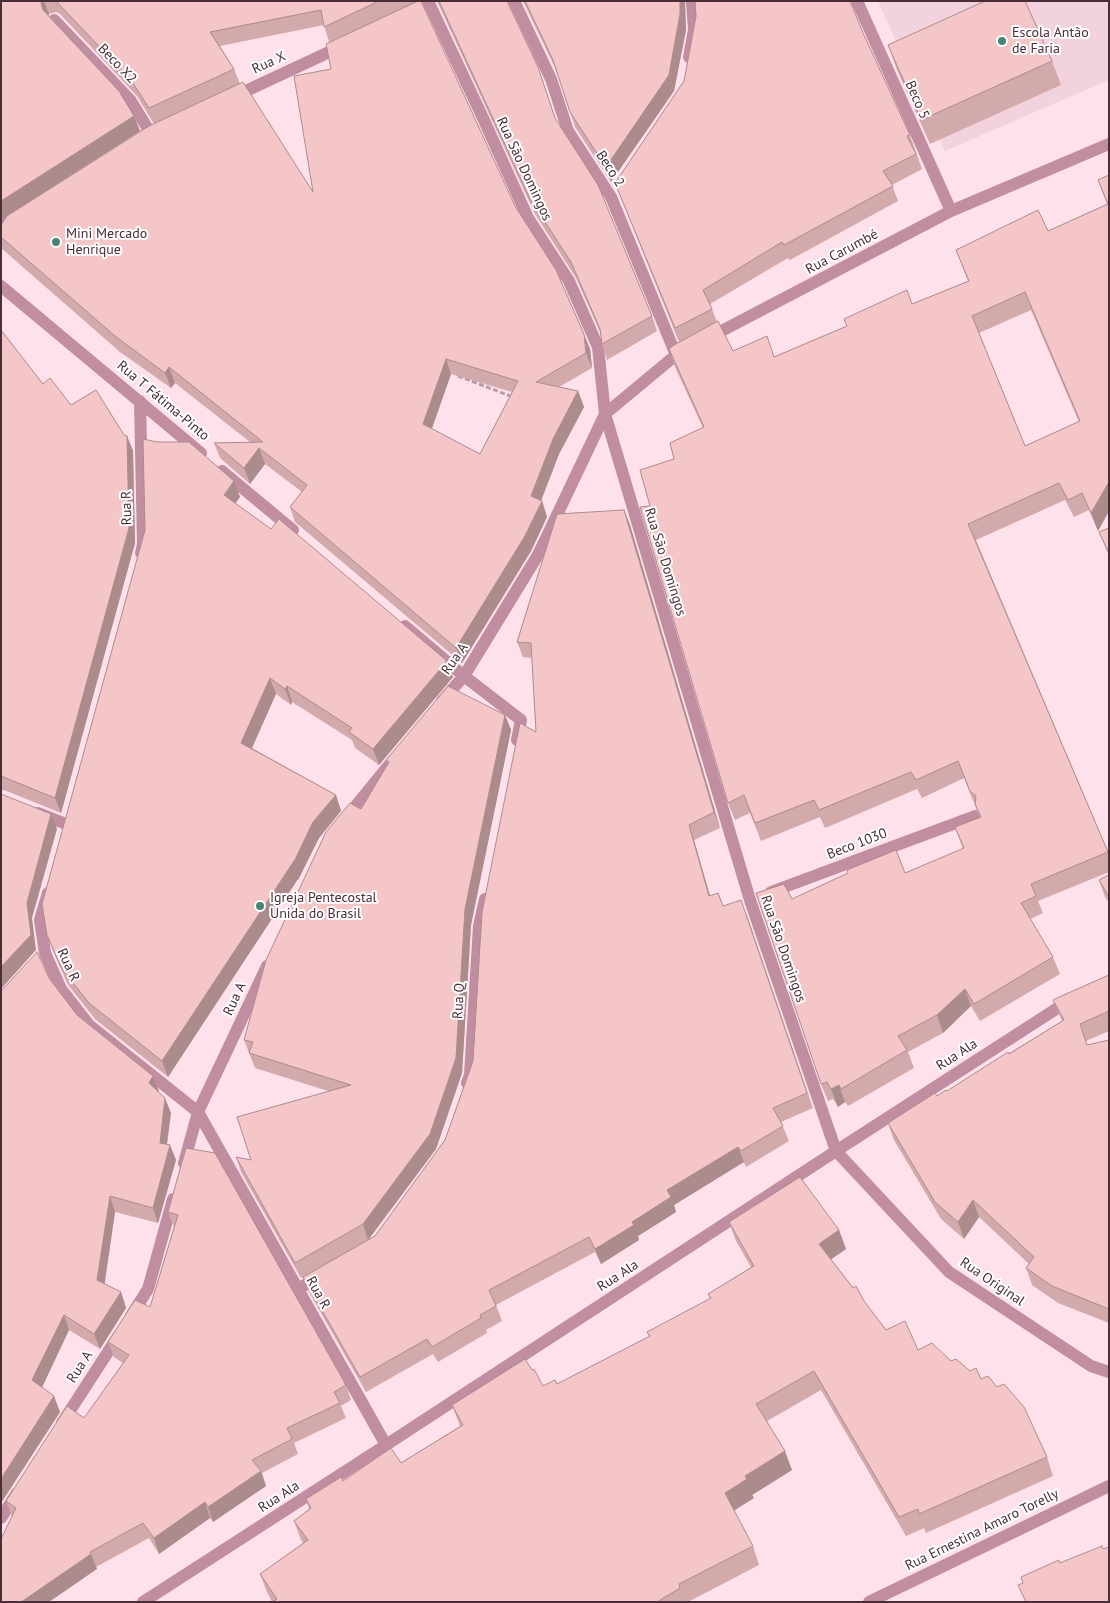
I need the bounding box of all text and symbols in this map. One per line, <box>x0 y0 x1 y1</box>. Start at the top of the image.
place label: Escola Antão de Faria <box>1012 25 1089 58</box>
marker: Escola Antão de Faria <box>996 35 1008 47</box>
street label: Beco X2 <box>94 41 140 87</box>
street label: Rua X <box>250 48 288 78</box>
street label: Beco 5 <box>901 78 933 122</box>
street label: Rua São Domingos <box>493 115 555 223</box>
street label: Beco 2 <box>592 148 628 190</box>
place label: Mini Mercado Henrique <box>66 226 147 258</box>
street label: Rua Carumbé <box>803 226 881 278</box>
marker: Mini Mercado Henrique <box>50 236 62 248</box>
street label: Rua T Fátima-Pinto <box>113 358 213 444</box>
street label: Rua R <box>118 490 136 526</box>
street label: Rua São Domingos <box>641 506 689 618</box>
street label: Rua A <box>438 640 472 678</box>
street label: Beco 1030 <box>825 825 889 863</box>
place label: Igreja Pentecostal Unida do Brasil <box>270 890 377 922</box>
street label: Rua São Domingos <box>757 893 809 1005</box>
marker: Igreja Pentecostal Unida do Brasil <box>254 900 266 912</box>
street label: Rua R <box>53 946 83 984</box>
street label: Rua A <box>220 980 250 1018</box>
street label: Rua Q <box>450 983 468 1019</box>
street label: Rua Ala <box>933 1036 981 1074</box>
street label: Rua Original <box>956 1254 1028 1310</box>
street label: Rua Ala <box>594 1257 642 1295</box>
street label: Rua R <box>302 1274 334 1312</box>
street label: Rua A <box>64 1348 96 1386</box>
street label: Rua Ala <box>255 1478 303 1516</box>
street label: Rua Ernestina Amaro Torelly <box>902 1485 1062 1575</box>

